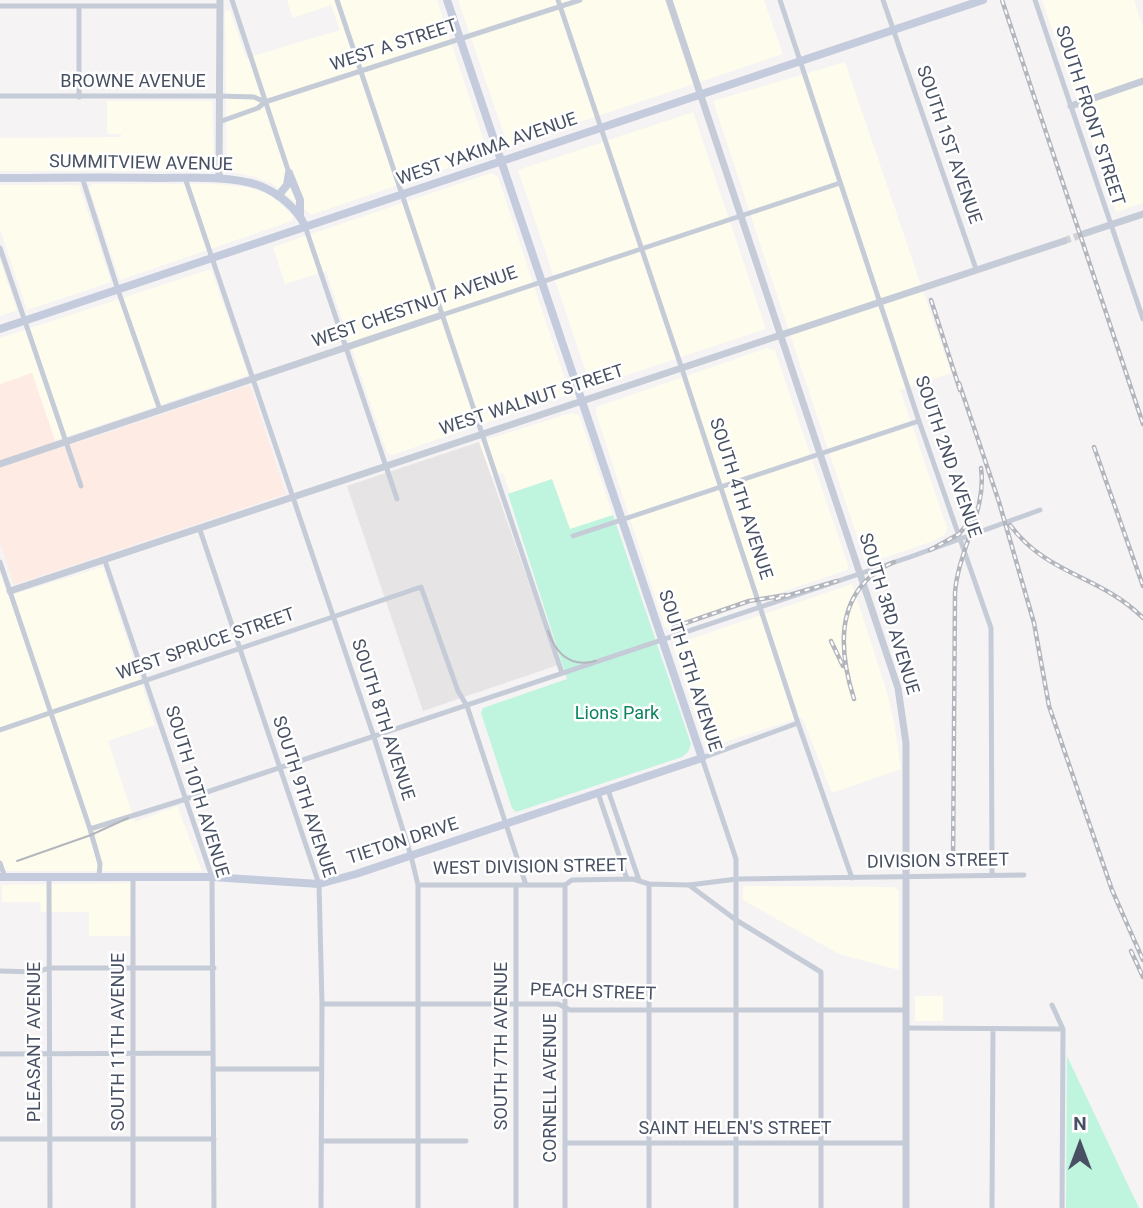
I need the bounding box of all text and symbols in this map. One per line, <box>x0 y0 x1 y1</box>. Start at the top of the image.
street label: WEST A STREET <box>328 15 460 77</box>
street label: SOUTH FRONT STREET <box>1050 23 1128 209</box>
street label: SOUTH 1ST AVENUE <box>911 63 985 227</box>
street label: BROWNE AVENUE <box>60 71 206 93</box>
street label: WEST YAKIMA AVENUE <box>394 109 580 191</box>
street label: SUMMITVIEW AVENUE <box>49 152 233 176</box>
street label: WEST CHESTNUT AVENUE <box>310 263 520 353</box>
street label: WEST WALNUT STREET <box>437 361 627 441</box>
street label: SOUTH 2ND AVENUE <box>909 373 985 541</box>
street label: SOUTH 4TH AVENUE <box>704 416 776 582</box>
street label: SOUTH 3RD AVENUE <box>853 531 923 697</box>
street label: SOUTH 5TH AVENUE <box>653 588 725 754</box>
street label: WEST SPRUCE STREET <box>114 604 298 686</box>
street label: SOUTH 8TH AVENUE <box>346 637 418 803</box>
park label: Lions Park <box>575 703 659 725</box>
street label: SOUTH 10TH AVENUE <box>160 704 232 880</box>
street label: SOUTH 9TH AVENUE <box>267 714 339 880</box>
street label: TIETON DRIVE <box>345 814 461 870</box>
street label: DIVISION STREET <box>867 850 1009 874</box>
street label: WEST DIVISION STREET <box>433 856 627 880</box>
street label: SOUTH 11TH AVENUE <box>108 953 130 1131</box>
street label: PLEASANT AVENUE <box>24 962 46 1122</box>
street label: SOUTH 7TH AVENUE <box>491 962 513 1130</box>
street label: PEACH STREET <box>530 980 656 1006</box>
street label: CORNELL AVENUE <box>540 1013 562 1163</box>
north arrow <box>1045 1110 1115 1180</box>
text: N <box>1073 1112 1087 1135</box>
street label: SAINT HELEN'S STREET <box>638 1118 832 1140</box>

